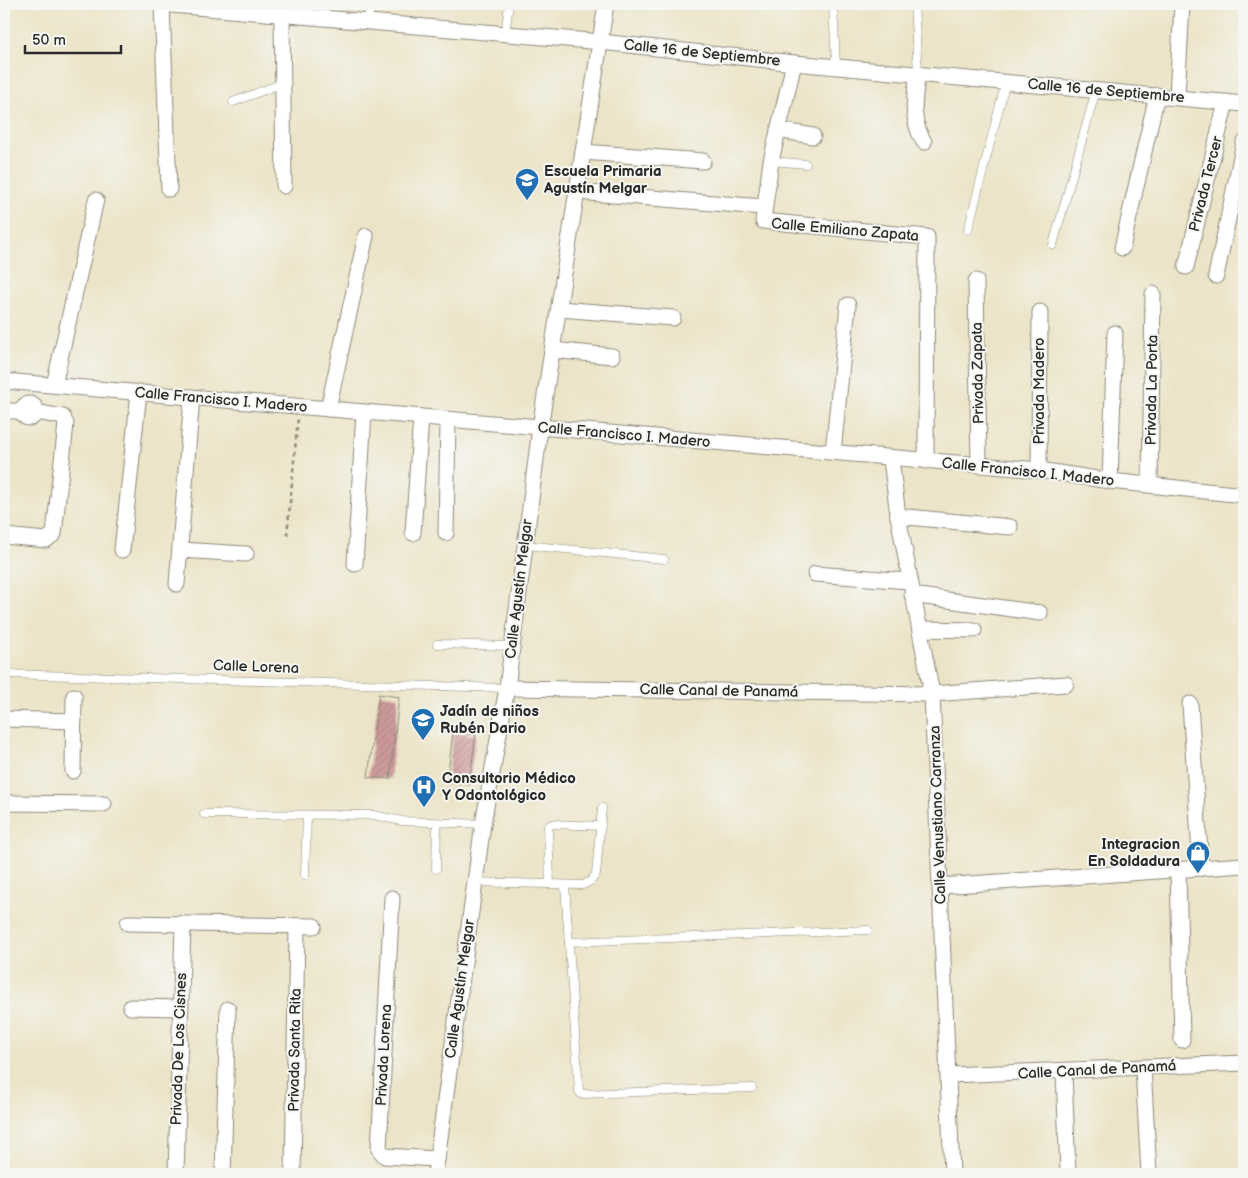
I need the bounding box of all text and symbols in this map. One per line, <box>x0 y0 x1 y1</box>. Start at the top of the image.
scale bar <box>25 22 121 54</box>
text: 50 m <box>32 31 66 50</box>
street label: Calle 16 de Septiembre <box>623 35 781 71</box>
street label: Calle 16 de Septiembre <box>1027 75 1185 107</box>
street label: Privada Tercer <box>1185 134 1227 234</box>
place label: Escuela Primaria Agustín Melgar <box>543 162 662 198</box>
school or university icon: Escuela Primaria Agustín Melgar <box>514 167 540 201</box>
street label: Calle Emiliano Zapata <box>770 214 920 246</box>
street label: Privada Zapata <box>968 322 988 424</box>
street label: Privada La Porta <box>1142 334 1162 446</box>
street label: Privada Madero <box>1030 337 1049 445</box>
street label: Calle Francisco I. Madero <box>134 383 308 417</box>
street label: Calle Francisco I. Madero <box>537 418 711 452</box>
street label: Calle Francisco I. Madero <box>941 453 1115 491</box>
street label: Calle Agustín Melgar <box>501 518 537 660</box>
street label: Calle Lorena <box>213 656 299 678</box>
street label: Calle Canal de Panamá <box>639 680 799 702</box>
place label: Jadín de niños Rubén Dario <box>440 702 539 738</box>
school or university icon: Jadín de niños Rubén Dario <box>410 707 436 741</box>
street label: Calle Venustiano Carranza <box>925 725 951 905</box>
place label: Consultorio Médico Y Odontológico <box>442 769 576 805</box>
hospital icon: Consultorio Médico Y Odontológico <box>411 774 437 808</box>
place label: Integracion En Soldadura <box>1088 835 1180 871</box>
shop icon: Integracion En Soldadura <box>1185 840 1211 874</box>
street label: Calle Agustín Melgar <box>441 918 479 1060</box>
street label: Privada De Los Cisnes <box>167 972 191 1126</box>
street label: Privada Santa Rita <box>284 988 306 1112</box>
street label: Privada Lorena <box>372 1003 396 1107</box>
street label: Calle Canal de Panamá <box>1017 1056 1177 1084</box>

